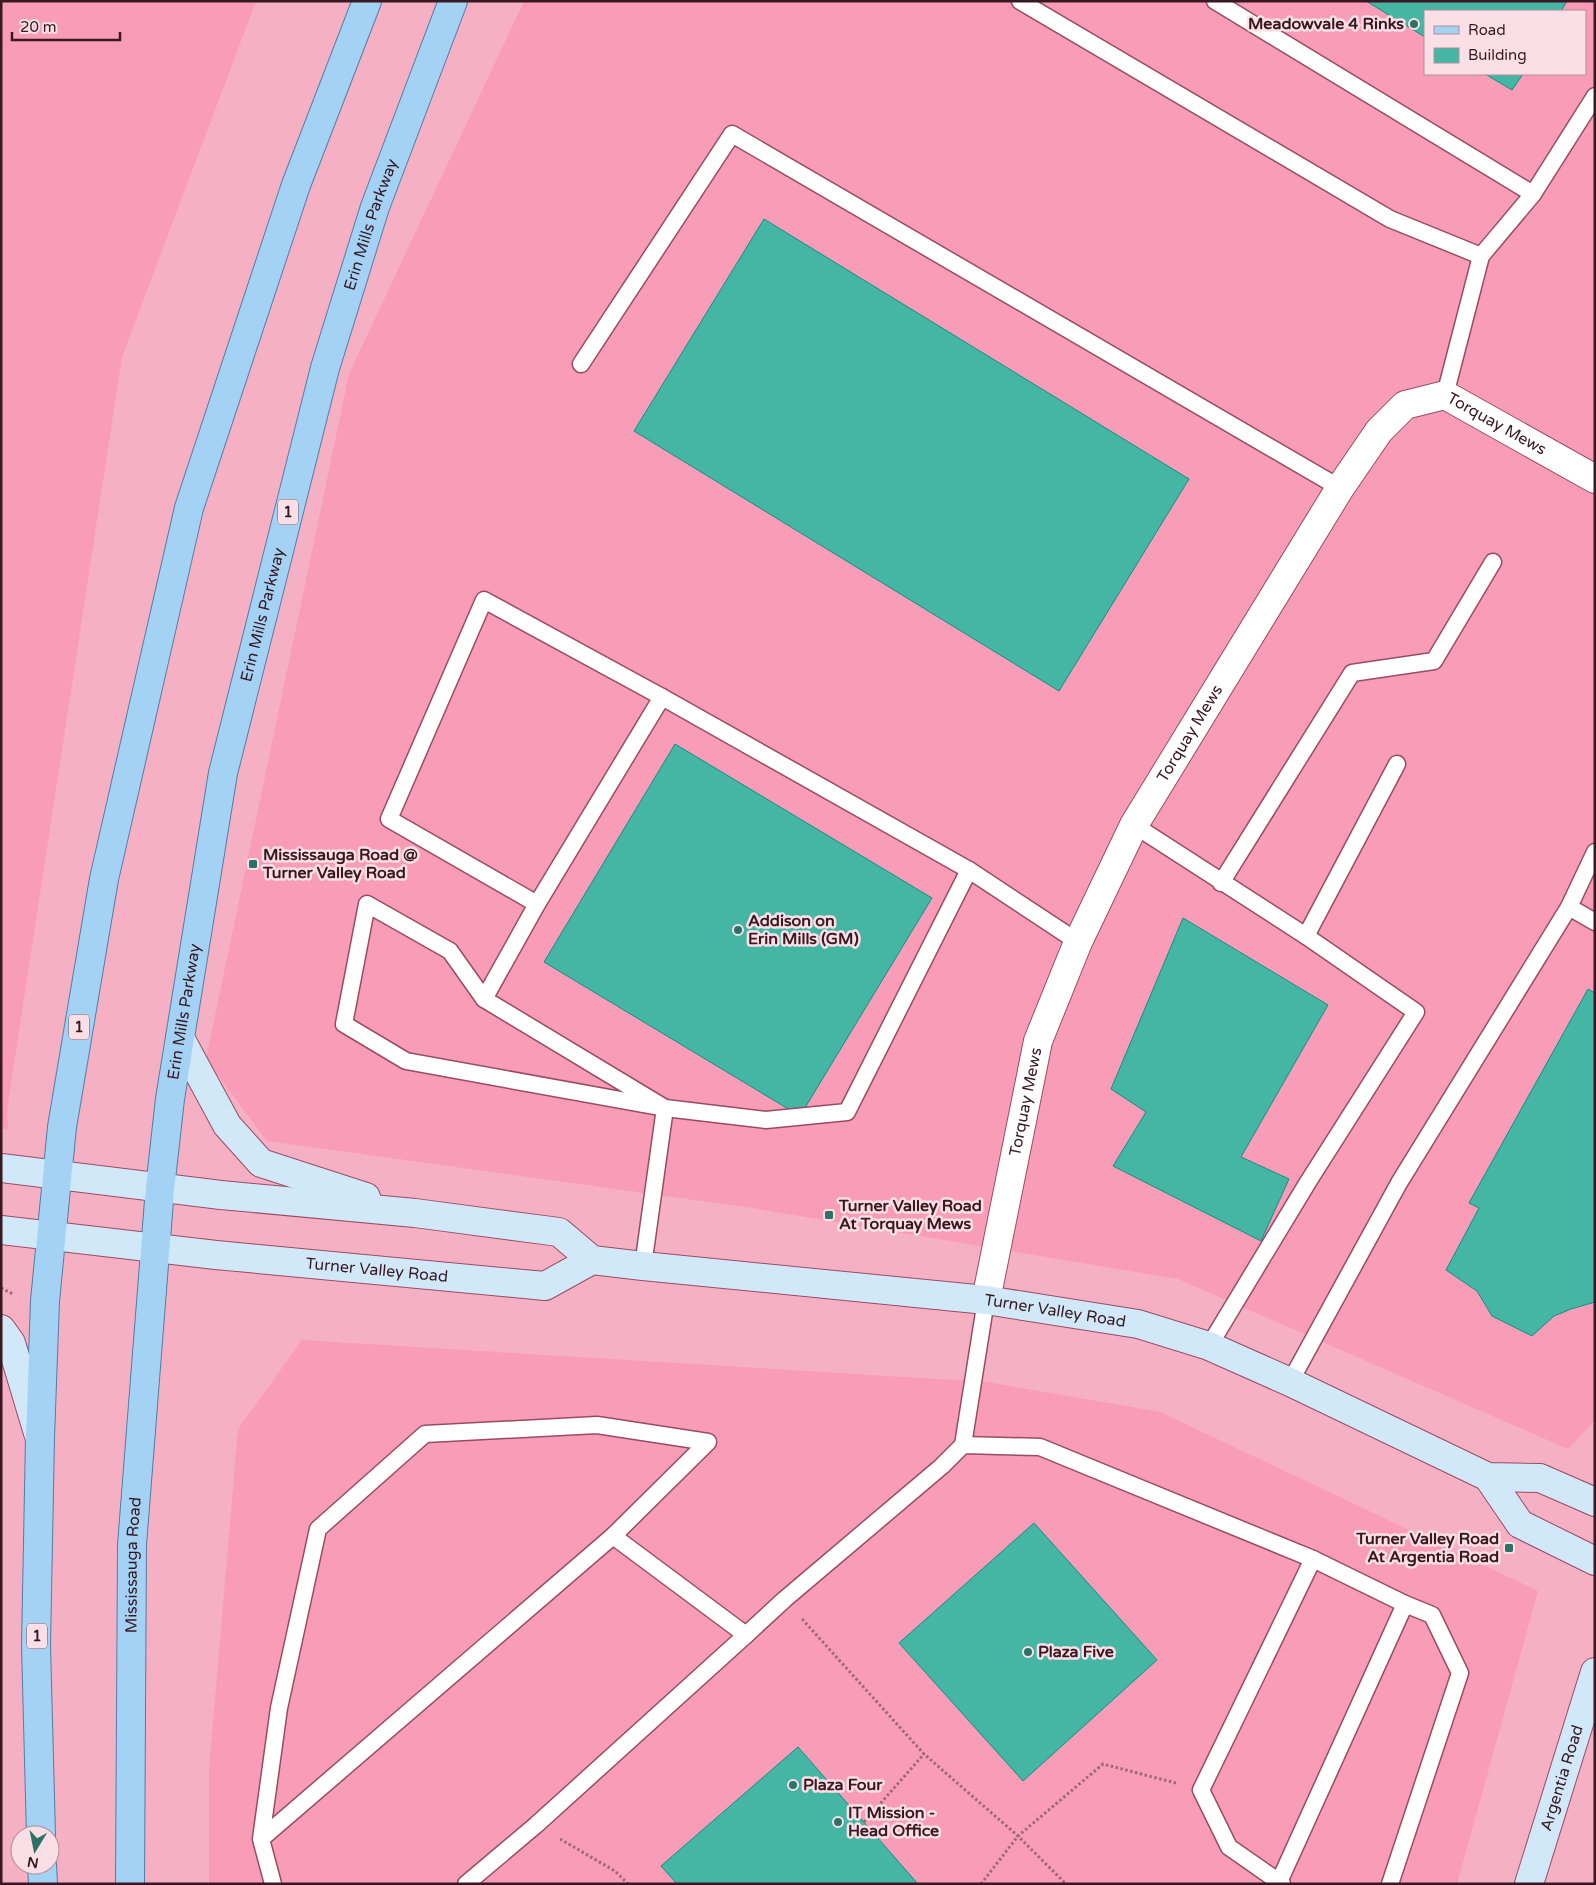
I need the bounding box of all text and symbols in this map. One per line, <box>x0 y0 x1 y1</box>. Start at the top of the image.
scale bar <box>12 10 120 42</box>
legend <box>1424 10 1586 75</box>
place label: Meadowvale 4 Rinks <box>1248 14 1404 34</box>
text: 20 m <box>20 18 57 36</box>
marker: Meadowvale 4 Rinks <box>1408 18 1420 30</box>
text: Road <box>1468 21 1506 39</box>
text: Building <box>1468 46 1527 64</box>
street label: Erin Mills Parkway <box>340 156 402 293</box>
street label: Torquay Mews <box>1444 388 1550 460</box>
road number: 1 <box>278 500 298 524</box>
street label: Erin Mills Parkway <box>236 545 289 684</box>
street label: Torquay Mews <box>1153 681 1227 786</box>
place label: Mississauga Road @ Turner Valley Road <box>262 845 418 883</box>
marker: Mississauga Road @ Turner Valley Road <box>247 858 259 870</box>
place label: Addison on Erin Mills (GM) <box>748 911 859 949</box>
marker: Addison on Erin Mills (GM) <box>732 924 744 936</box>
street label: Erin Mills Parkway <box>163 942 205 1081</box>
road number: 1 <box>69 1014 89 1040</box>
street label: Torquay Mews <box>1005 1046 1046 1158</box>
place label: Turner Valley Road At Torquay Mews <box>838 1196 982 1234</box>
marker: Turner Valley Road At Torquay Mews <box>823 1209 835 1221</box>
street label: Turner Valley Road <box>305 1253 449 1287</box>
street label: Turner Valley Road <box>983 1290 1127 1332</box>
street label: Mississauga Road <box>121 1496 146 1633</box>
place label: Turner Valley Road At Argentia Road <box>1355 1529 1499 1567</box>
marker: Turner Valley Road At Argentia Road <box>1503 1542 1515 1554</box>
road number: 1 <box>27 1624 47 1648</box>
place label: Plaza Five <box>1038 1642 1114 1662</box>
marker: Plaza Five <box>1022 1646 1034 1658</box>
street label: Argentia Road <box>1536 1723 1588 1834</box>
place label: Plaza Four <box>803 1775 883 1795</box>
marker: Plaza Four <box>787 1779 799 1791</box>
place label: IT Mission - Head Office <box>848 1803 939 1841</box>
marker: IT Mission - Head Office <box>832 1816 844 1828</box>
north arrow <box>10 1825 60 1875</box>
text: N <box>26 1853 40 1872</box>

